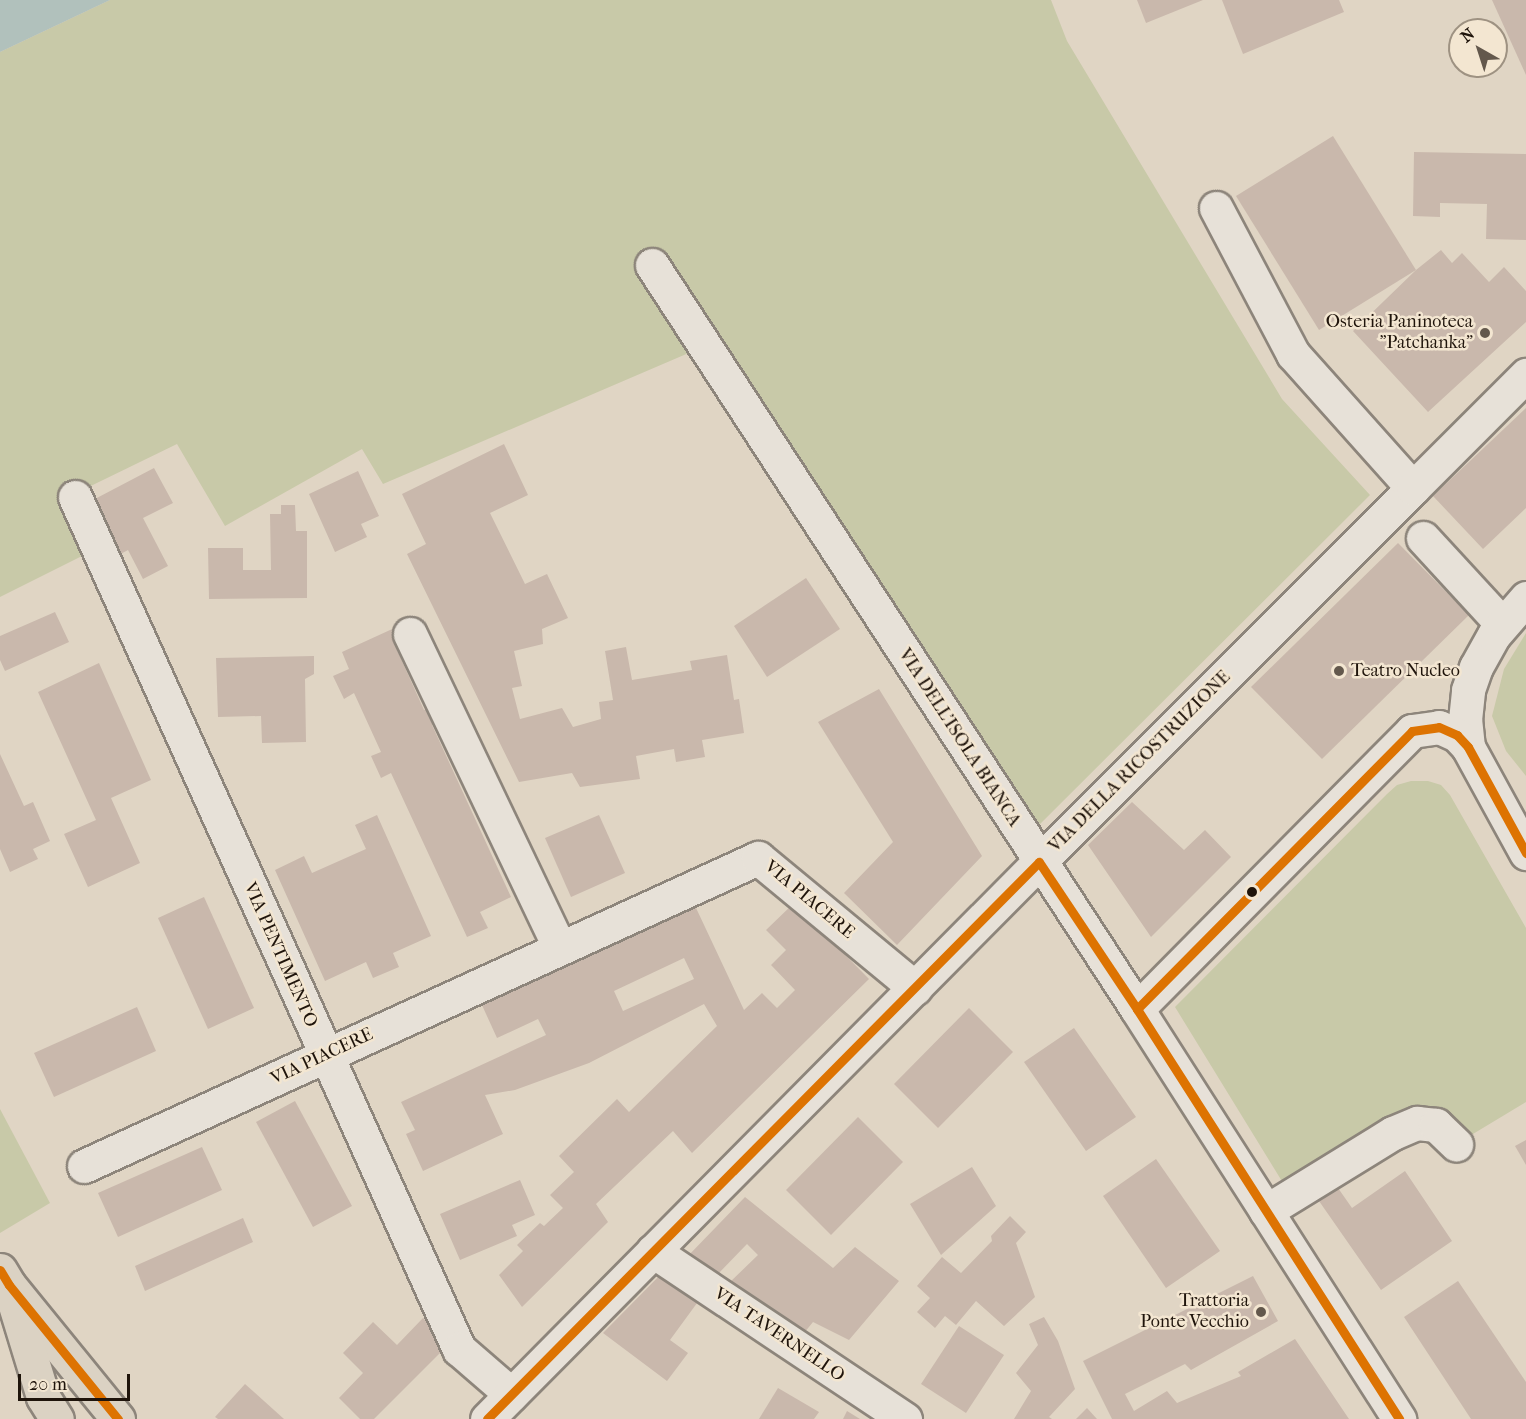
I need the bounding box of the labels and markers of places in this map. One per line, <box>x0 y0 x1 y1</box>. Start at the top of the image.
place label: Osteria Paninoteca "Patchanka" <box>1326 312 1473 354</box>
marker: Osteria Paninoteca "Patchanka" <box>1478 326 1492 340</box>
place label: Teatro Nucleo <box>1351 660 1460 682</box>
marker: Teatro Nucleo <box>1332 664 1346 678</box>
unlabelled marker <box>1246 886 1258 898</box>
place label: Trattoria Ponte Vecchio <box>1140 1291 1249 1334</box>
marker: Trattoria Ponte Vecchio <box>1254 1305 1268 1319</box>

